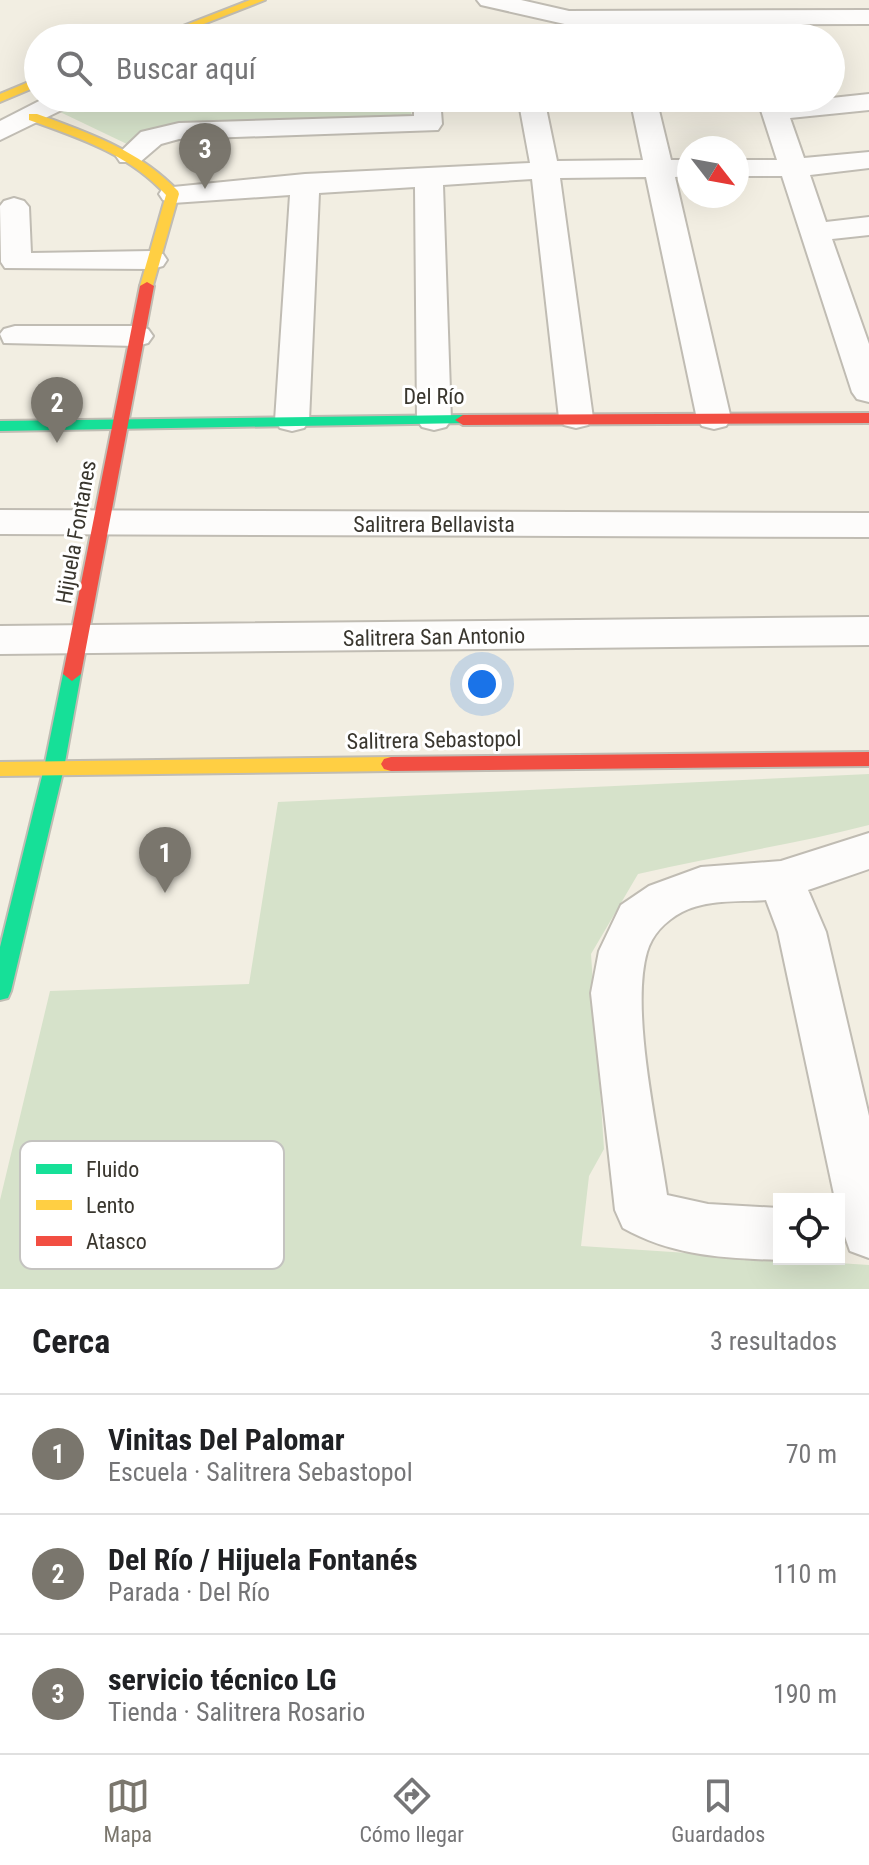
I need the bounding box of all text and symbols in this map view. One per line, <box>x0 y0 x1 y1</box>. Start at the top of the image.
search box <box>24 24 845 112</box>
icon: search <box>52 46 96 90</box>
text: Buscar aquí <box>116 51 256 86</box>
pin: 3 <box>179 123 231 189</box>
north arrow <box>677 136 749 208</box>
pin: 2 <box>31 377 83 443</box>
street label: Del Río <box>404 384 464 409</box>
street label: Hijuela Fontanes <box>51 458 101 606</box>
street label: Salitrera Bellavista <box>353 512 515 537</box>
street label: Salitrera San Antonio <box>343 623 525 651</box>
your location <box>462 664 502 704</box>
street label: Salitrera Sebastopol <box>346 726 522 754</box>
pin: 1 <box>139 827 191 893</box>
legend <box>20 1141 284 1269</box>
text: Fluido <box>86 1157 139 1182</box>
text: Lento <box>86 1193 135 1218</box>
map controls <box>773 1193 845 1265</box>
button: locate <box>773 1193 845 1265</box>
text: Atasco <box>86 1229 147 1254</box>
text: Cerca <box>32 1321 110 1361</box>
text: 3 resultados <box>710 1326 837 1356</box>
text: Vinitas Del Palomar <box>108 1422 345 1457</box>
text: 1 <box>51 1439 65 1469</box>
text: 70 m <box>786 1439 837 1469</box>
text: Escuela · Salitrera Sebastopol <box>108 1457 413 1487</box>
text: Del Río / Hijuela Fontanés <box>108 1542 418 1577</box>
text: 2 <box>51 1559 65 1589</box>
text: 110 m <box>773 1559 837 1589</box>
text: Parada · Del Río <box>108 1577 270 1607</box>
text: servicio técnico LG <box>108 1662 337 1697</box>
text: 3 <box>51 1679 65 1709</box>
text: 190 m <box>773 1679 837 1709</box>
text: Tienda · Salitrera Rosario <box>108 1697 365 1727</box>
tab: Mapa <box>104 1774 152 1847</box>
tab: Cómo llegar <box>359 1774 464 1847</box>
tab: Guardados <box>671 1774 765 1847</box>

